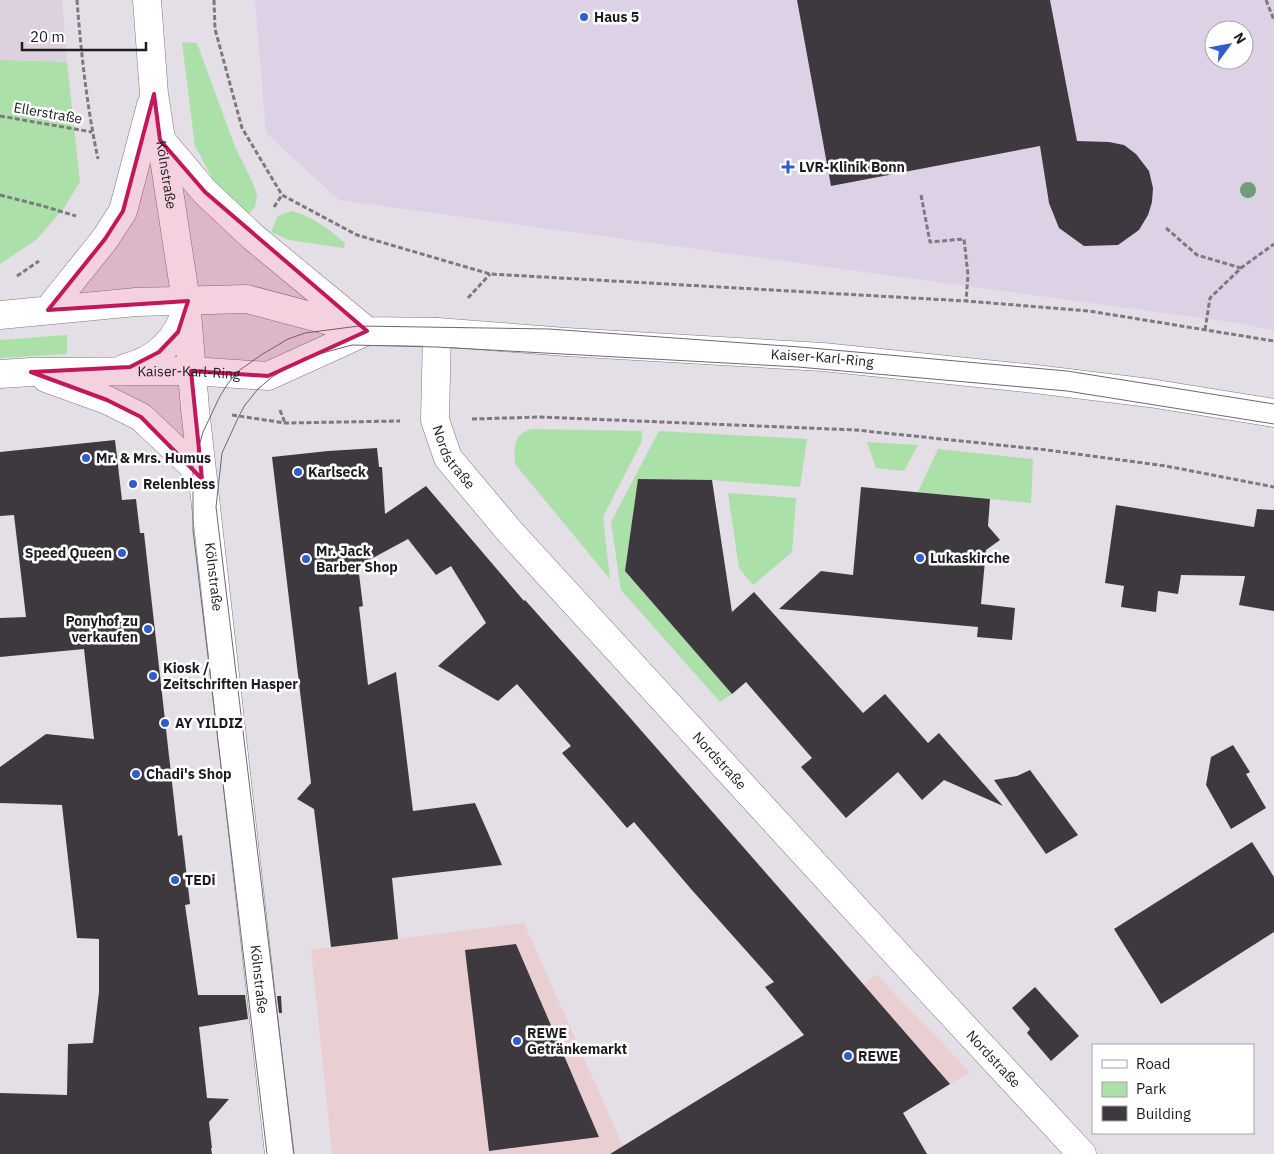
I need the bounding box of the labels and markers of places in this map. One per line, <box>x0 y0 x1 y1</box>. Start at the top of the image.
place label: Haus 5 <box>594 8 639 26</box>
marker: Haus 5 <box>578 11 590 23</box>
place label: LVR-Klinik Bonn <box>799 158 905 176</box>
marker: LVR-Klinik Bonn <box>781 160 795 174</box>
place label: Mr. & Mrs. Humus <box>96 449 211 467</box>
marker: Mr. & Mrs. Humus <box>80 452 92 464</box>
place label: Karlseck <box>308 463 367 481</box>
marker: Karlseck <box>292 466 304 478</box>
place label: Relenbless <box>143 475 215 493</box>
marker: Relenbless <box>127 478 139 490</box>
place label: Mr. Jack Barber Shop <box>316 542 398 576</box>
place label: Speed Queen <box>25 544 112 562</box>
marker: Speed Queen <box>116 547 128 559</box>
place label: Lukaskirche <box>930 549 1010 567</box>
marker: Lukaskirche <box>914 552 926 564</box>
marker: Mr. Jack Barber Shop <box>300 553 312 565</box>
place label: Ponyhof zu verkaufen <box>65 612 138 646</box>
marker: Ponyhof zu verkaufen <box>142 623 154 635</box>
place label: Kiosk / Zeitschriften Hasper <box>163 659 298 693</box>
marker: Kiosk / Zeitschriften Hasper <box>147 670 159 682</box>
place label: AY YILDIZ <box>175 714 243 732</box>
marker: AY YILDIZ <box>159 717 171 729</box>
place label: Chadi's Shop <box>146 765 232 783</box>
marker: Chadi's Shop <box>130 768 142 780</box>
place label: TEDi <box>185 871 215 889</box>
marker: TEDi <box>169 874 181 886</box>
place label: REWE Getränkemarkt <box>527 1024 627 1058</box>
marker: REWE Getränkemarkt <box>511 1035 523 1047</box>
place label: REWE <box>858 1047 898 1065</box>
marker: REWE <box>842 1050 854 1062</box>

